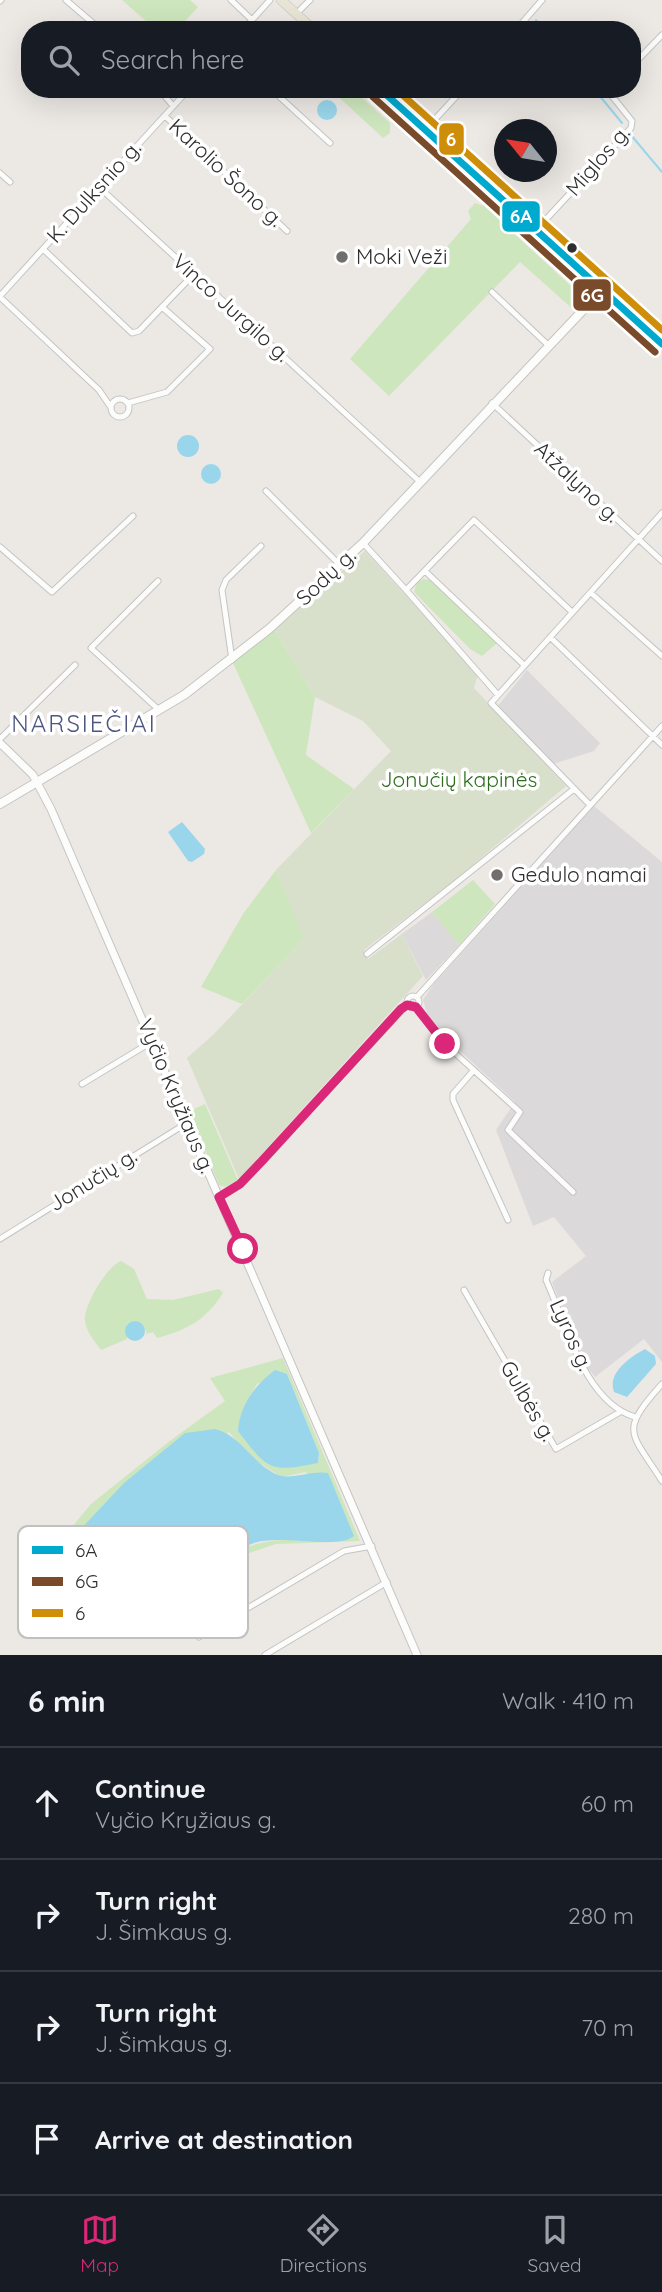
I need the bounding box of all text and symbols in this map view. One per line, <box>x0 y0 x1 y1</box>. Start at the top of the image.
search box <box>21 21 641 98</box>
icon: search <box>45 41 83 79</box>
text: Search here <box>101 43 245 76</box>
street label: Karolio Šono g. <box>164 113 289 232</box>
north arrow <box>494 119 557 182</box>
street label: Miglos g. <box>560 120 635 201</box>
line badge: 6 <box>438 122 465 156</box>
text: 6 <box>446 127 456 151</box>
street label: K. Dulksnio g. <box>41 135 146 248</box>
line badge: 6A <box>501 200 541 233</box>
text: 6A <box>510 204 532 228</box>
unlabelled marker <box>565 241 579 255</box>
place label: Moki Veži <box>356 243 447 269</box>
street label: Vinco Jurgilo g. <box>168 248 296 367</box>
marker: Moki Veži <box>334 249 350 265</box>
line badge: 6G <box>572 278 612 312</box>
text: 6G <box>580 283 604 307</box>
street label: Atžalyno g. <box>530 435 626 527</box>
street label: Sodų g. <box>290 542 361 610</box>
district label: NARSIEČIAI <box>11 708 157 738</box>
park label: Jonučių kapinės <box>381 766 537 792</box>
place label: Gedulo namai <box>511 861 647 887</box>
marker: Gedulo namai <box>489 867 505 883</box>
street label: Vyčio Kryžiaus g. <box>133 1014 221 1177</box>
route end <box>429 1028 460 1059</box>
street label: Jonučių g. <box>44 1142 141 1216</box>
route start <box>227 1233 258 1264</box>
street label: Lyros g. <box>545 1295 599 1374</box>
street label: Gulbės g. <box>495 1356 562 1445</box>
legend <box>18 1526 248 1638</box>
text: 6A <box>75 1538 98 1562</box>
text: 6G <box>75 1569 98 1593</box>
text: 6 <box>75 1601 85 1625</box>
text: 6 min <box>28 1682 106 1720</box>
text: Walk · 410 m <box>502 1686 634 1715</box>
text: Continue <box>95 1772 206 1805</box>
icon: ahead <box>28 1784 66 1822</box>
text: 60 m <box>581 1789 634 1818</box>
text: Vyčio Kryžiaus g. <box>95 1805 276 1834</box>
text: Turn right <box>95 1884 217 1917</box>
icon: right <box>28 1896 66 1934</box>
text: 280 m <box>568 1901 634 1930</box>
text: J. Šimkaus g. <box>95 1917 232 1946</box>
text: Turn right <box>95 1996 217 2029</box>
icon: right <box>28 2008 66 2046</box>
text: 70 m <box>581 2013 634 2042</box>
text: J. Šimkaus g. <box>95 2029 232 2058</box>
icon: arrive <box>28 2120 66 2158</box>
text: Arrive at destination <box>95 2123 353 2156</box>
tab: Map <box>80 2211 119 2277</box>
tab: Directions <box>280 2211 367 2277</box>
tab: Saved <box>527 2211 582 2277</box>

